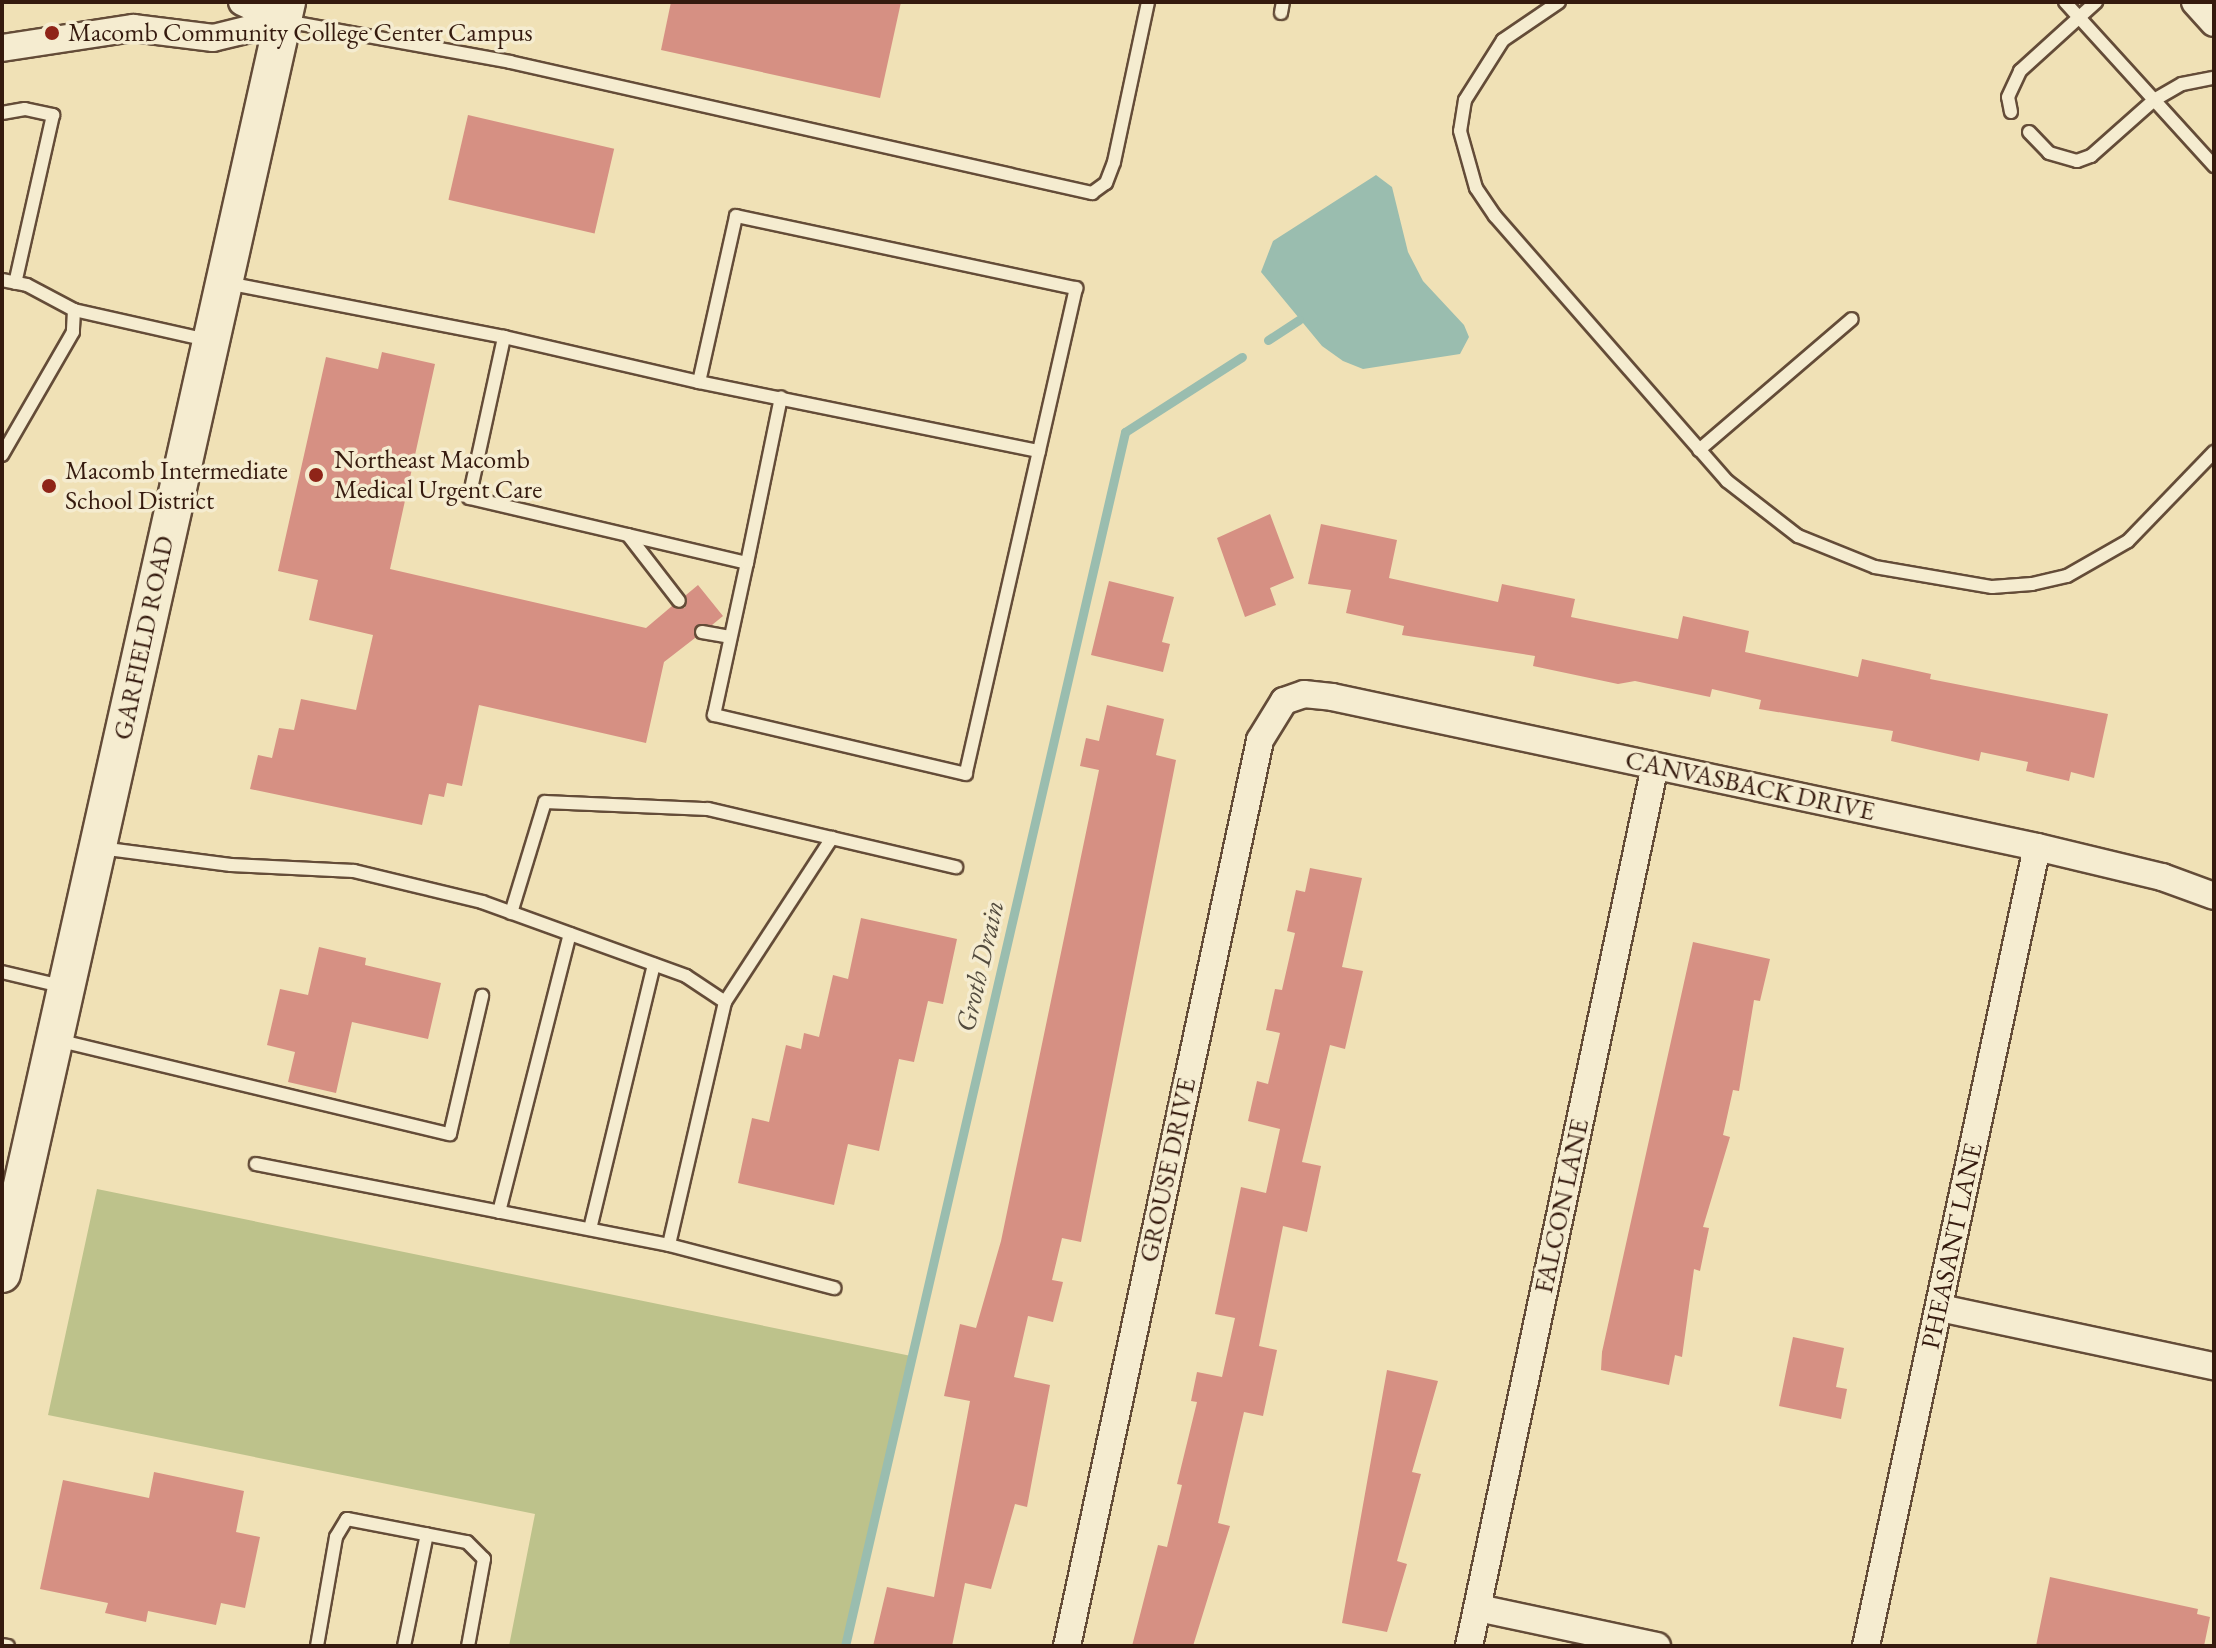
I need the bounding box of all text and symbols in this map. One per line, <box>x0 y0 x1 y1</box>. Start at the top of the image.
place label: Macomb Community College Center Campus <box>68 17 533 49</box>
marker: Macomb Community College Center Campus <box>43 24 61 42</box>
place label: Northeast Macomb Medical Urgent Care <box>334 444 542 506</box>
place label: Macomb Intermediate School District <box>65 455 288 516</box>
marker: Northeast Macomb Medical Urgent Care <box>305 464 327 486</box>
marker: Macomb Intermediate School District <box>40 477 58 495</box>
street label: GARFIELD ROAD <box>107 533 181 743</box>
street label: CANVASBACK DRIVE <box>1622 744 1878 828</box>
water label: Groth Drain <box>948 897 1010 1035</box>
street label: GROUSE DRIVE <box>1133 1075 1203 1265</box>
street label: FALCON LANE <box>1528 1116 1596 1296</box>
street label: PHEASANT LANE <box>1915 1140 1989 1352</box>

